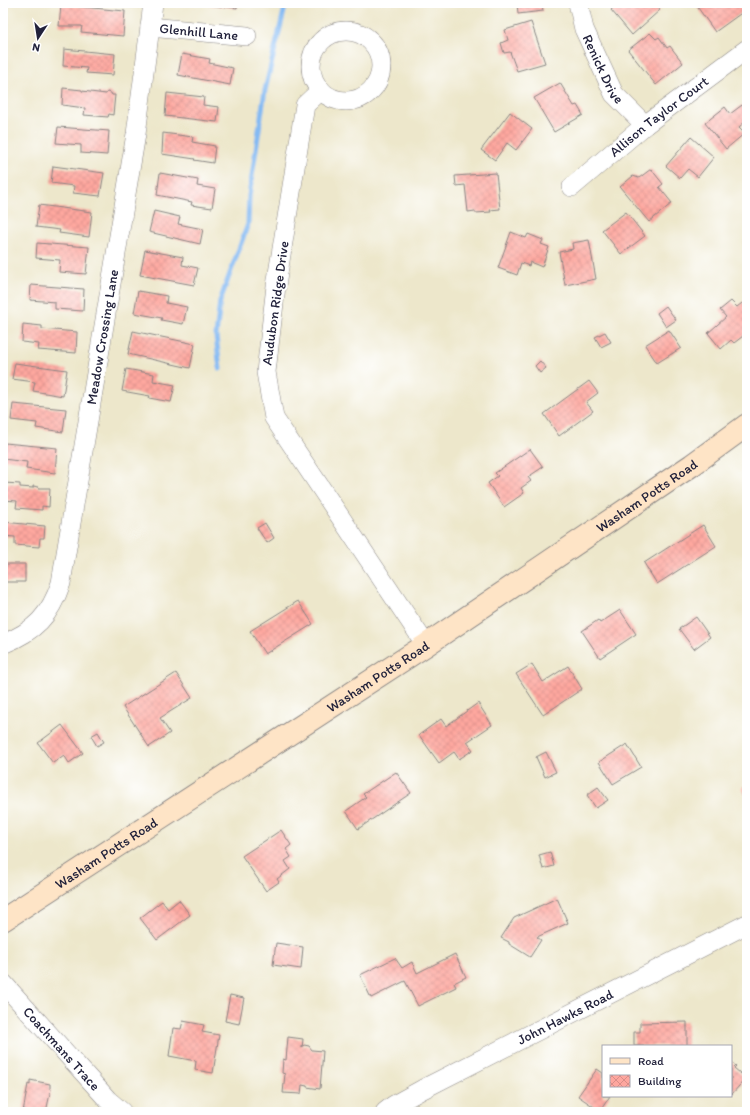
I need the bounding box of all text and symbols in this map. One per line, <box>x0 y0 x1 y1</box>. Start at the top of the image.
north arrow <box>18 18 58 58</box>
street label: Glenhill Lane <box>159 20 239 44</box>
street label: Renick Drive <box>579 32 627 108</box>
text: N <box>31 40 41 54</box>
street label: Allison Taylor Court <box>606 73 712 161</box>
street label: Audubon Ridge Drive <box>258 240 293 366</box>
street label: Meadow Crossing Lane <box>83 268 122 406</box>
street label: Washam Potts Road <box>593 455 701 536</box>
street label: Washam Potts Road <box>324 637 433 716</box>
street label: Washam Potts Road <box>52 814 161 893</box>
street label: John Hawks Road <box>515 985 616 1049</box>
street label: Coachmans Trace <box>19 1003 104 1095</box>
legend <box>602 1045 732 1097</box>
text: Road <box>638 1054 664 1068</box>
text: Building <box>638 1074 682 1088</box>

